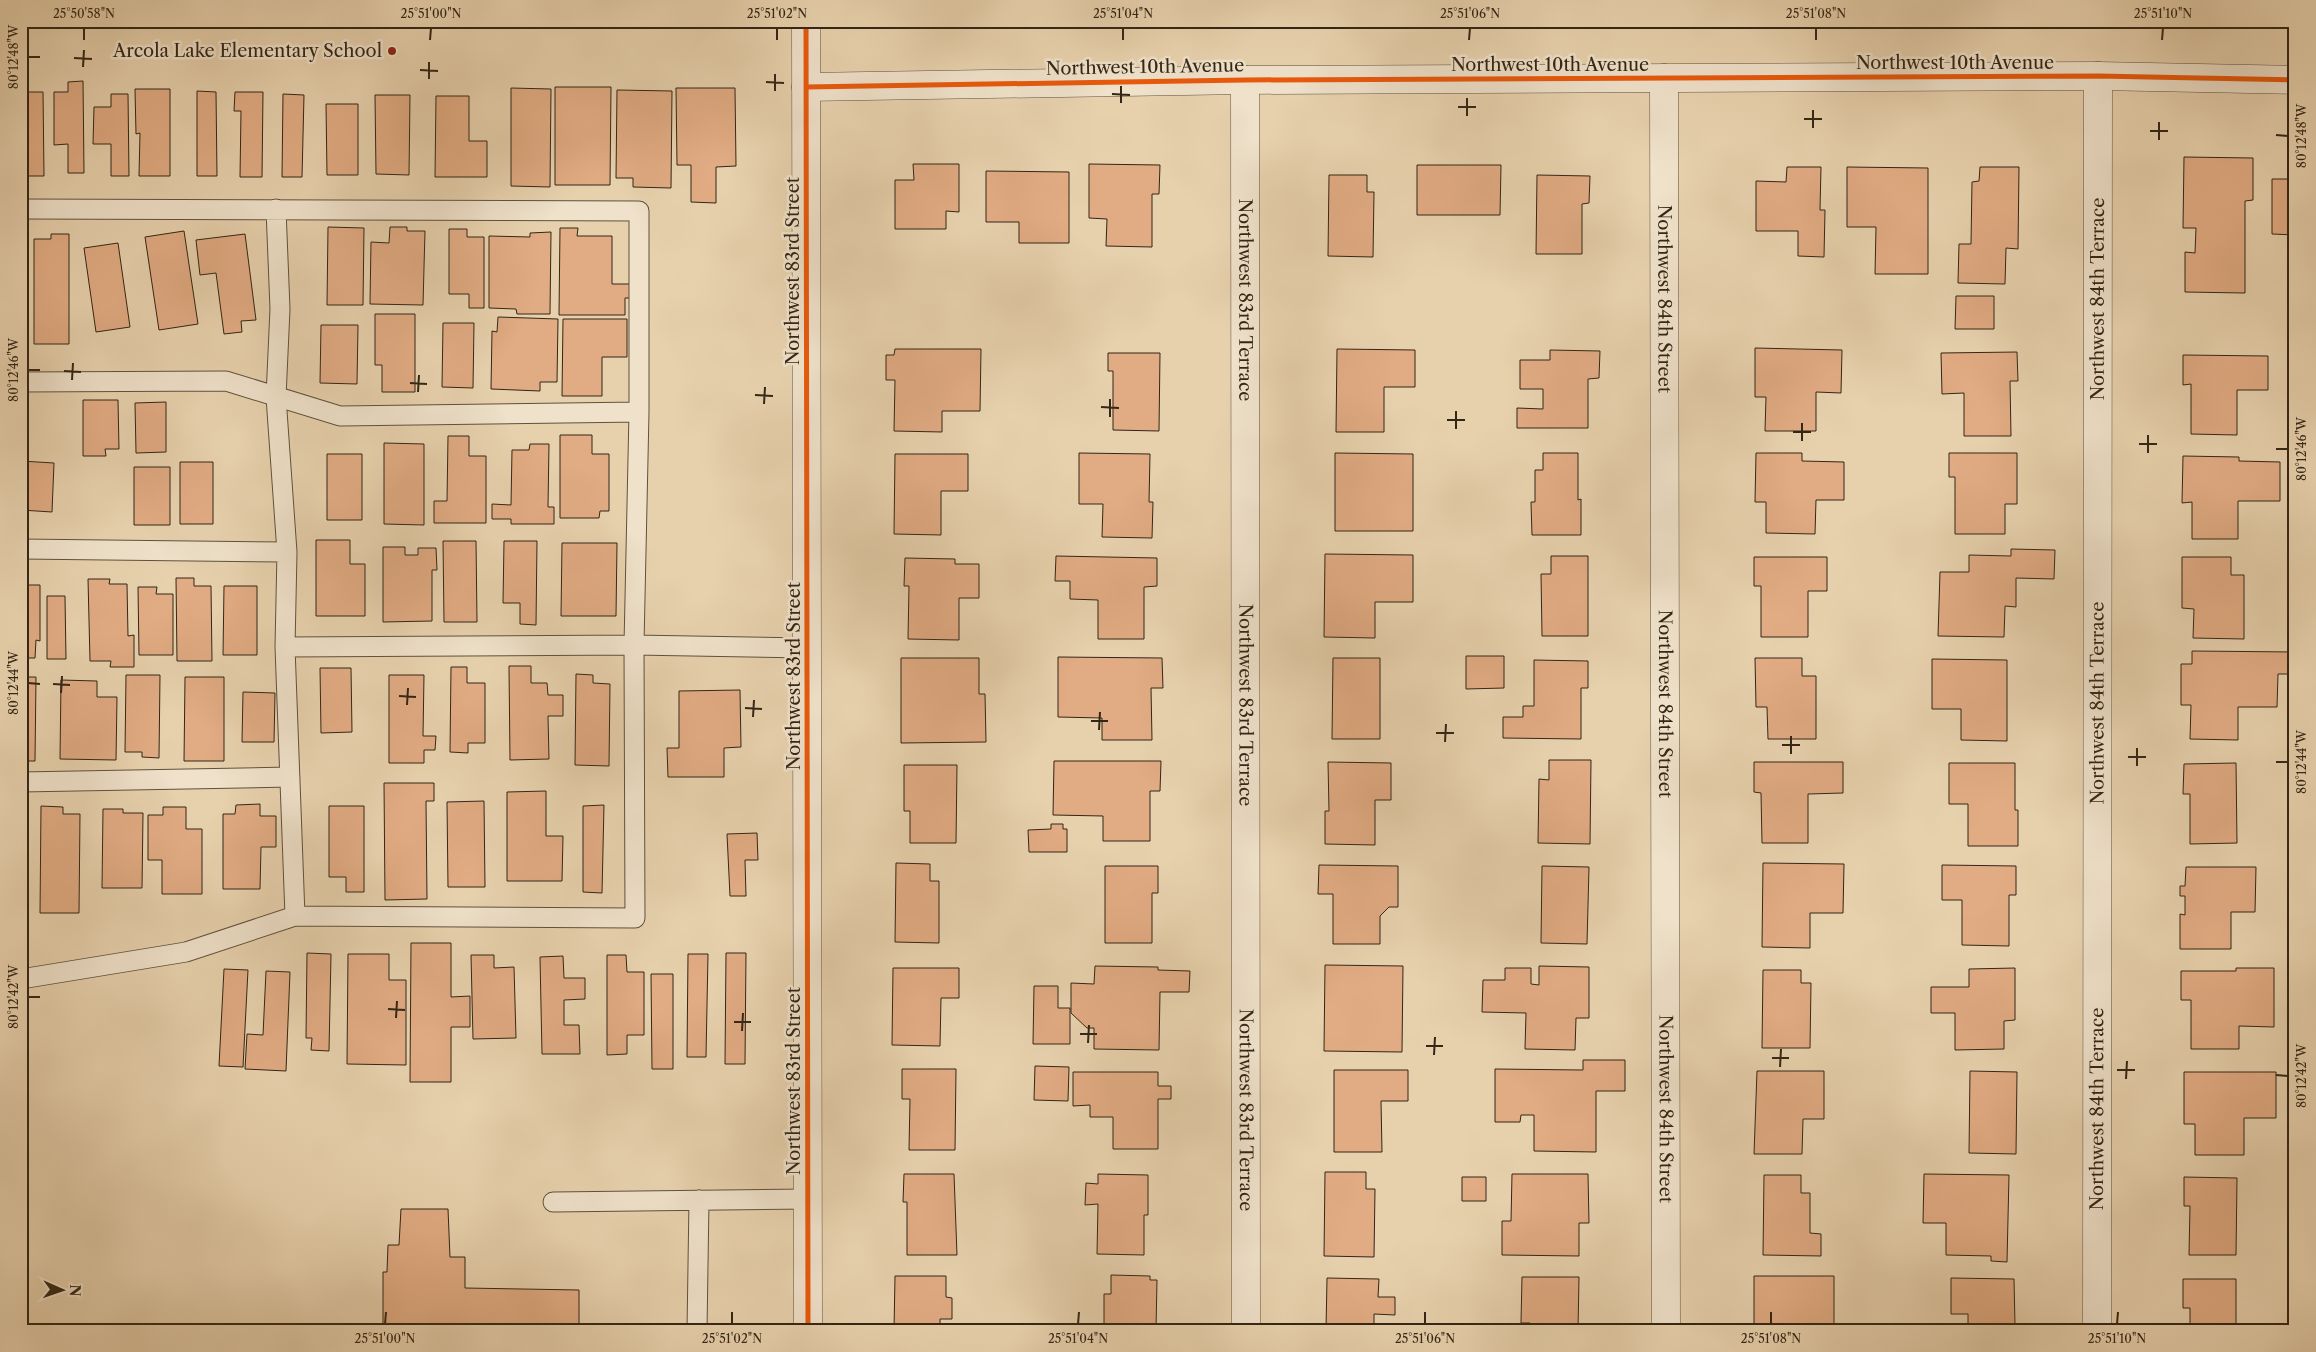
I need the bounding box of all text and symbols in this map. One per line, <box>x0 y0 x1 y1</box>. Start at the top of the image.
text: 25°50'58"N <box>53 6 115 21</box>
text: 25°51'00"N <box>401 6 462 21</box>
text: 25°51'02"N <box>747 6 807 21</box>
text: 25°51'04"N <box>1093 6 1153 21</box>
text: 25°51'06"N <box>1440 6 1500 21</box>
text: 25°51'08"N <box>1786 6 1846 21</box>
text: 25°51'10"N <box>2134 6 2192 21</box>
text: 80°12'48"W <box>6 24 21 89</box>
place label: Arcola Lake Elementary School <box>112 40 382 62</box>
marker: Arcola Lake Elementary School <box>386 45 398 57</box>
street label: Northwest 10th Avenue <box>1856 52 2054 74</box>
street label: Northwest 10th Avenue <box>1046 54 1244 80</box>
street label: Northwest 10th Avenue <box>1451 54 1649 76</box>
text: 80°12'48"W <box>2294 103 2309 168</box>
street label: Northwest 83rd Street <box>782 176 804 365</box>
street label: Northwest 84th Terrace <box>2087 198 2109 400</box>
street label: Northwest 83rd Terrace <box>1234 199 1256 401</box>
street label: Northwest 84th Street <box>1653 205 1676 394</box>
text: 80°12'46"W <box>6 337 21 402</box>
text: 80°12'46"W <box>2294 416 2309 481</box>
street label: Northwest 83rd Street <box>783 581 805 770</box>
street label: Northwest 84th Terrace <box>2086 602 2109 804</box>
street label: Northwest 83rd Terrace <box>1234 604 1257 806</box>
street label: Northwest 84th Street <box>1654 610 1676 799</box>
text: 80°12'44"W <box>6 650 21 715</box>
text: 80°12'44"W <box>2294 729 2309 794</box>
text: 80°12'42"W <box>6 964 21 1029</box>
street label: Northwest 83rd Street <box>783 986 805 1175</box>
street label: Northwest 84th Terrace <box>2086 1008 2108 1210</box>
street label: Northwest 83rd Terrace <box>1235 1009 1257 1211</box>
street label: Northwest 84th Street <box>1654 1015 1677 1204</box>
text: 80°12'42"W <box>2294 1043 2309 1108</box>
north arrow <box>38 1264 88 1314</box>
text: N <box>66 1284 84 1297</box>
text: 25°51'00"N <box>355 1331 416 1346</box>
text: 25°51'02"N <box>702 1331 762 1346</box>
text: 25°51'04"N <box>1048 1331 1108 1346</box>
text: 25°51'06"N <box>1395 1331 1455 1346</box>
text: 25°51'08"N <box>1741 1331 1801 1346</box>
text: 25°51'10"N <box>2088 1331 2146 1346</box>

